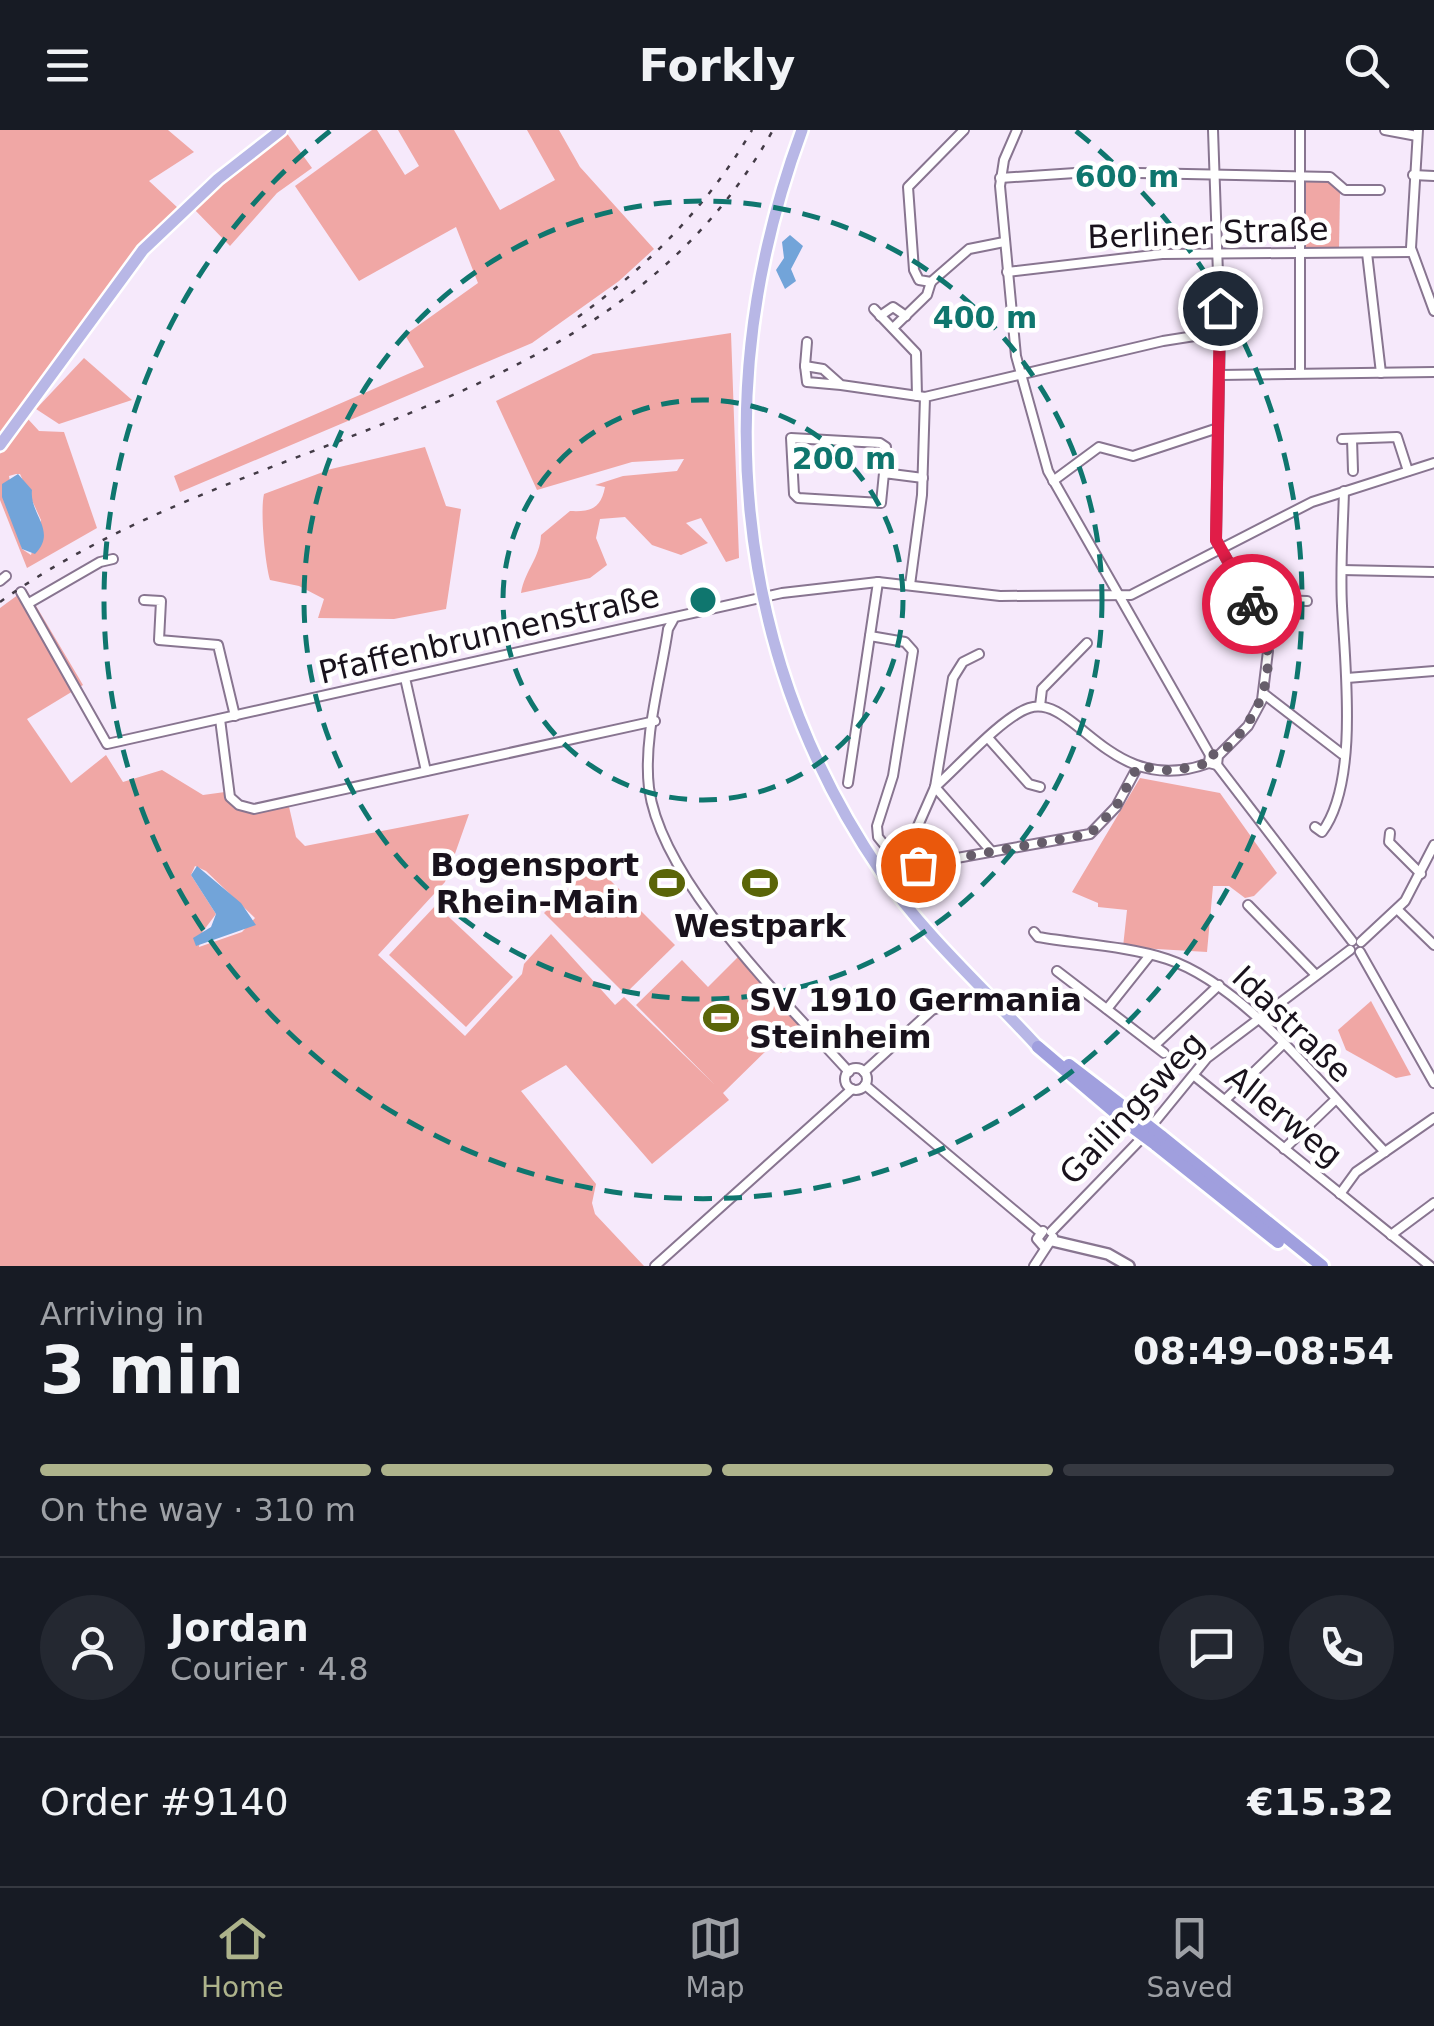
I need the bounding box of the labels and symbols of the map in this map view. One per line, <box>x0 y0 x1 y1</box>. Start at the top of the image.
text: 600 m <box>1075 159 1179 194</box>
street label: Berliner Straße <box>1087 210 1329 256</box>
pin <box>1178 266 1263 351</box>
text: 400 m <box>933 300 1037 335</box>
text: 200 m <box>792 441 896 476</box>
courier <box>1202 554 1302 654</box>
street label: Pfaffenbrunnenstraße <box>315 576 663 692</box>
centre of rings <box>685 582 721 618</box>
pin <box>876 823 961 908</box>
place label: Bogensport Rhein-Main <box>430 846 639 921</box>
sports icon: Bogensport Rhein-Main <box>648 864 686 902</box>
sports icon: Westpark <box>741 864 779 902</box>
place label: Westpark <box>674 907 847 945</box>
street label: Idastraße <box>1224 958 1360 1090</box>
place label: SV 1910 Germania Steinheim <box>749 981 1082 1056</box>
sports icon: SV 1910 Germania Steinheim <box>702 999 740 1037</box>
street label: Gailingsweg <box>1052 1024 1212 1192</box>
street label: Allerweg <box>1218 1058 1350 1174</box>

